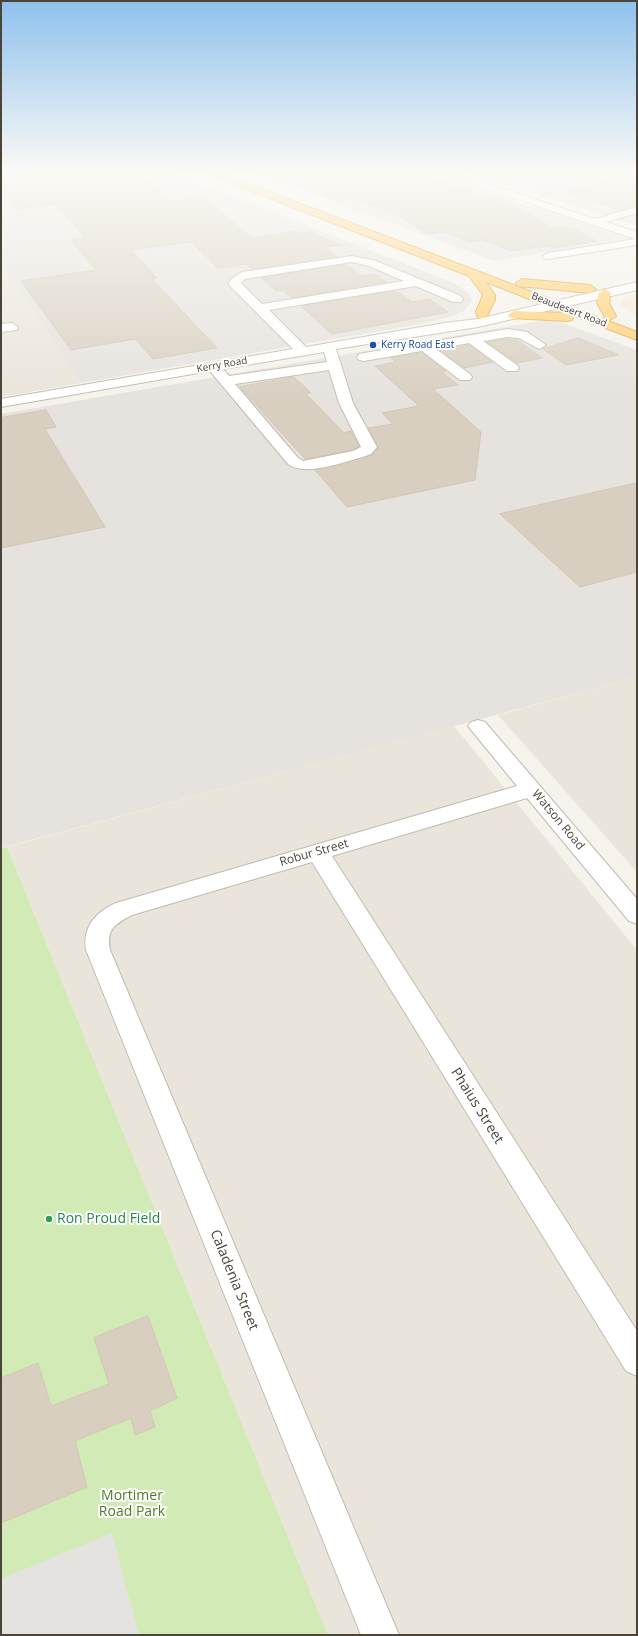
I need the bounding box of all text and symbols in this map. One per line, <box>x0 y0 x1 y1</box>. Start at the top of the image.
street label: Beaudesert Road <box>530 290 608 330</box>
place label: Kerry Road East <box>381 339 454 351</box>
marker: Kerry Road East <box>368 340 378 350</box>
street label: Kerry Road <box>196 355 248 375</box>
street label: Watson Road <box>529 787 587 853</box>
street label: Robur Street <box>278 836 350 870</box>
street label: Phaius Street <box>447 1065 507 1147</box>
place label: Ron Proud Field <box>57 1211 160 1227</box>
marker: Ron Proud Field <box>44 1214 54 1224</box>
street label: Caladenia Street <box>206 1227 262 1333</box>
park label: Mortimer Road Park <box>99 1488 165 1520</box>

